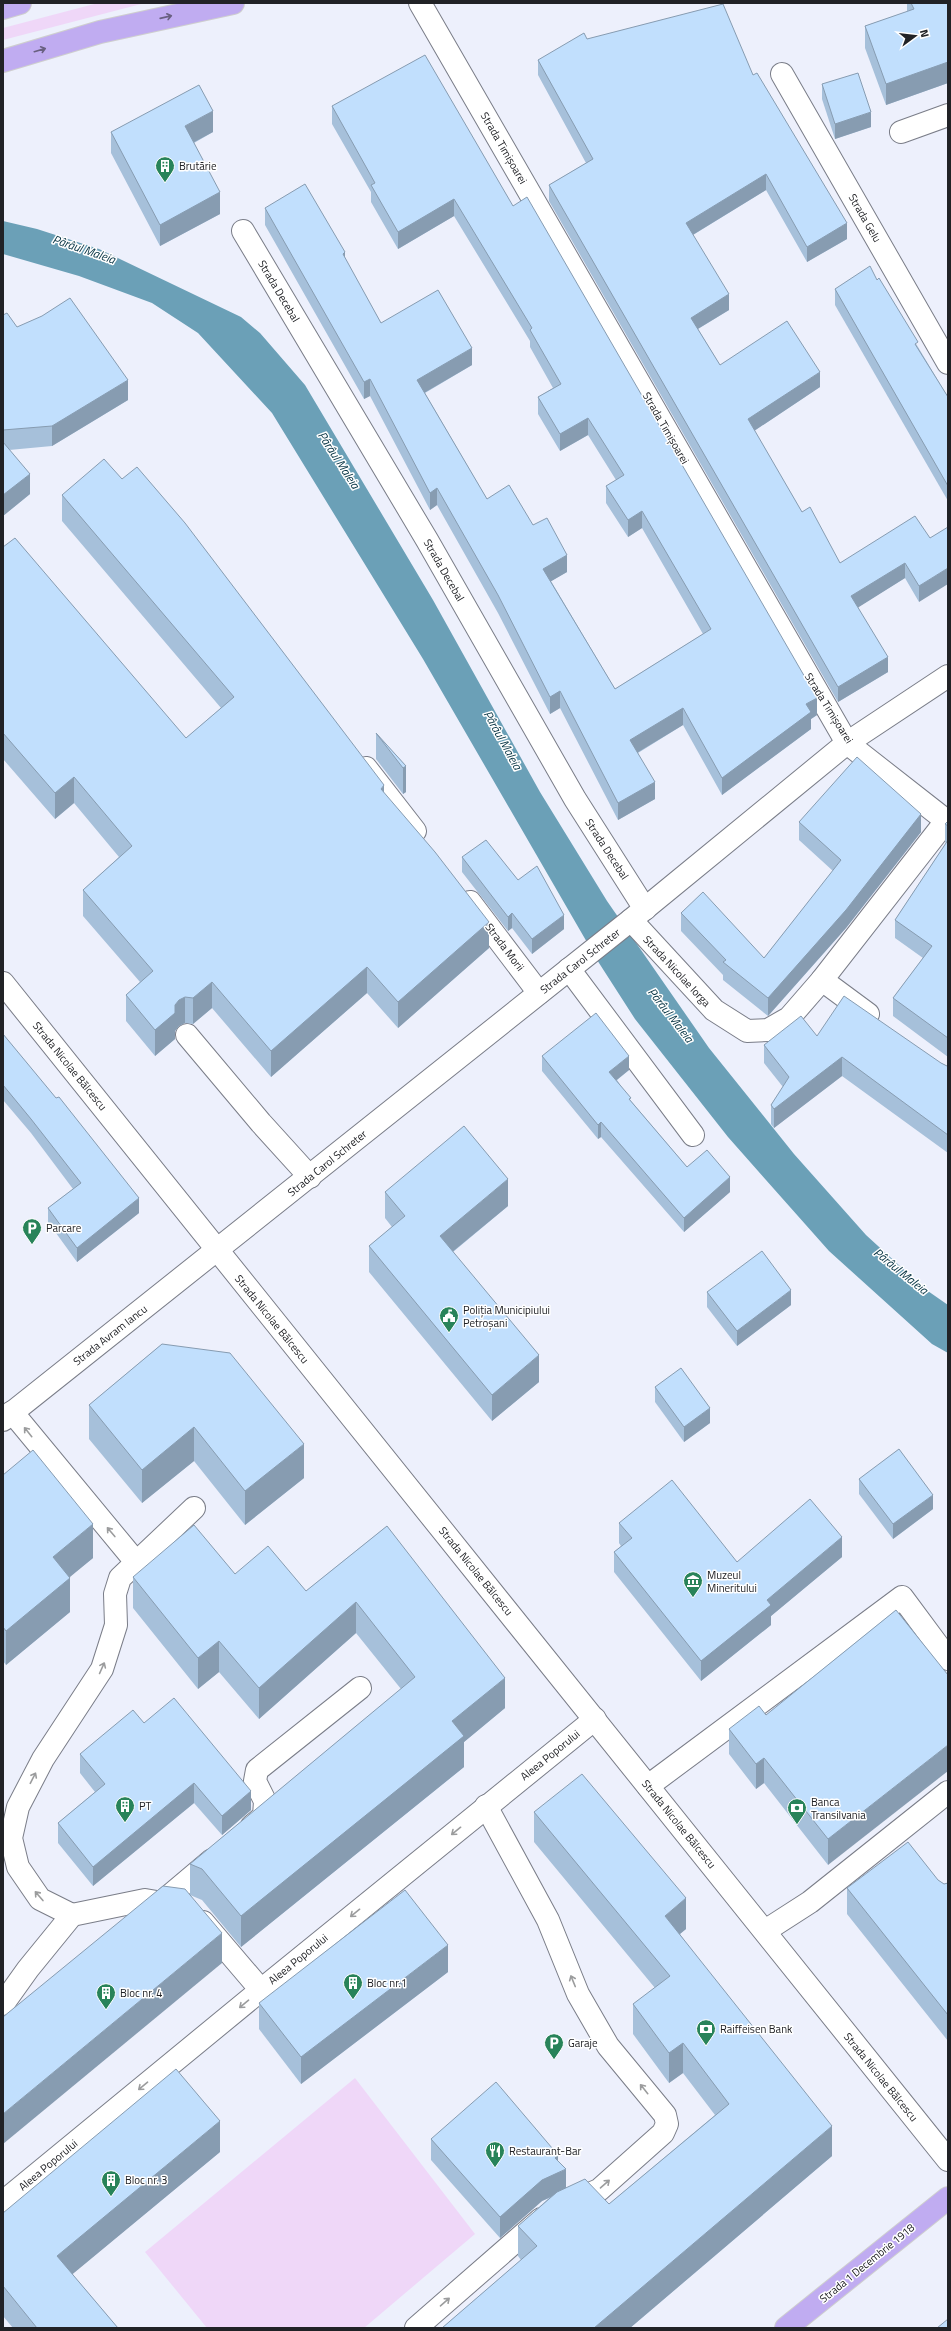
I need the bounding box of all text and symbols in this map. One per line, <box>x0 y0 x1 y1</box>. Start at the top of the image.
one-way arrow <box>159 13 172 20</box>
north arrow <box>895 16 935 56</box>
text: N <box>916 28 933 39</box>
one-way arrow <box>34 46 47 53</box>
street label: Strada Timișoarei <box>477 109 531 187</box>
building icon: Brutărie <box>154 155 176 183</box>
place label: Brutărie <box>179 158 217 174</box>
street label: Strada Gelu <box>845 191 885 245</box>
water label: Pârâul Maleia <box>50 229 119 269</box>
street label: Strada Decebal <box>254 257 304 325</box>
street label: Strada Timișoarei <box>639 389 693 467</box>
water label: Pârâul Maleia <box>313 427 365 493</box>
street label: Strada Decebal <box>420 536 468 604</box>
street label: Strada Timișoarei <box>801 670 857 746</box>
water label: Pârâul Maleia <box>479 707 528 774</box>
street label: Strada Decebal <box>581 815 633 883</box>
street label: Strada Morii <box>482 920 528 974</box>
street label: Strada Carol Schreter <box>537 924 624 997</box>
street label: Strada Nicolae Iorga <box>640 932 715 1011</box>
water label: Pârâul Maleia <box>643 983 699 1047</box>
street label: Strada Nicolae Bălcescu <box>29 1018 111 1114</box>
street label: Strada Carol Schreter <box>284 1126 370 1200</box>
parking icon: Parcare <box>21 1217 43 1245</box>
place label: Parcare <box>46 1220 82 1236</box>
water label: Pârâul Maleia <box>870 1243 933 1300</box>
street label: Strada Nicolae Bălcescu <box>231 1271 313 1367</box>
street label: Strada Avram Iancu <box>70 1301 151 1369</box>
place label: Poliția Municipiului Petroșani <box>463 1302 550 1331</box>
public building icon: Poliția Municipiului Petroșani <box>438 1305 460 1333</box>
one-way arrow <box>24 1427 33 1437</box>
street label: Strada Nicolae Bălcescu <box>435 1523 517 1619</box>
one-way arrow <box>107 1527 116 1537</box>
place label: Muzeul Mineritului <box>707 1567 757 1596</box>
museum icon: Muzeul Mineritului <box>682 1570 704 1598</box>
one-way arrow <box>98 1662 106 1674</box>
street label: Aleea Poporului <box>517 1726 583 1784</box>
one-way arrow <box>30 1772 37 1784</box>
street label: Strada Nicolae Bălcescu <box>638 1776 720 1872</box>
place label: Banca Transilvania <box>811 1794 866 1823</box>
building icon: PT <box>114 1795 136 1823</box>
bank icon: Banca Transilvania <box>786 1797 808 1825</box>
place label: PT <box>139 1798 152 1814</box>
one-way arrow <box>451 1826 462 1835</box>
one-way arrow <box>34 1891 43 1901</box>
one-way arrow <box>350 1908 361 1917</box>
street label: Aleea Poporului <box>265 1930 331 1988</box>
building icon: Bloc nr.1 <box>342 1972 364 2000</box>
place label: Bloc nr.1 <box>367 1975 407 1991</box>
one-way arrow <box>569 1976 576 1988</box>
building icon: Bloc nr. 4 <box>95 1982 117 2010</box>
place label: Bloc nr. 4 <box>120 1985 162 2001</box>
one-way arrow <box>238 1999 249 2008</box>
bank icon: Raiffeisen Bank <box>695 2018 717 2046</box>
place label: Raiffeisen Bank <box>720 2021 793 2037</box>
street label: Strada Nicolae Bălcescu <box>840 2029 922 2125</box>
parking icon: Garaje <box>543 2032 565 2060</box>
place label: Garaje <box>568 2035 598 2051</box>
one-way arrow <box>138 2082 149 2091</box>
one-way arrow <box>639 2084 648 2095</box>
street label: Aleea Poporului <box>15 2136 81 2194</box>
restaurant icon: Restaurant-Bar <box>484 2140 506 2168</box>
place label: Restaurant-Bar <box>509 2143 581 2159</box>
building icon: Bloc nr. 3 <box>100 2169 122 2197</box>
place label: Bloc nr. 3 <box>125 2172 167 2188</box>
one-way arrow <box>599 2180 610 2189</box>
street label: Strada 1 Decembrie 1918 <box>816 2220 918 2306</box>
one-way arrow <box>440 2298 451 2307</box>

